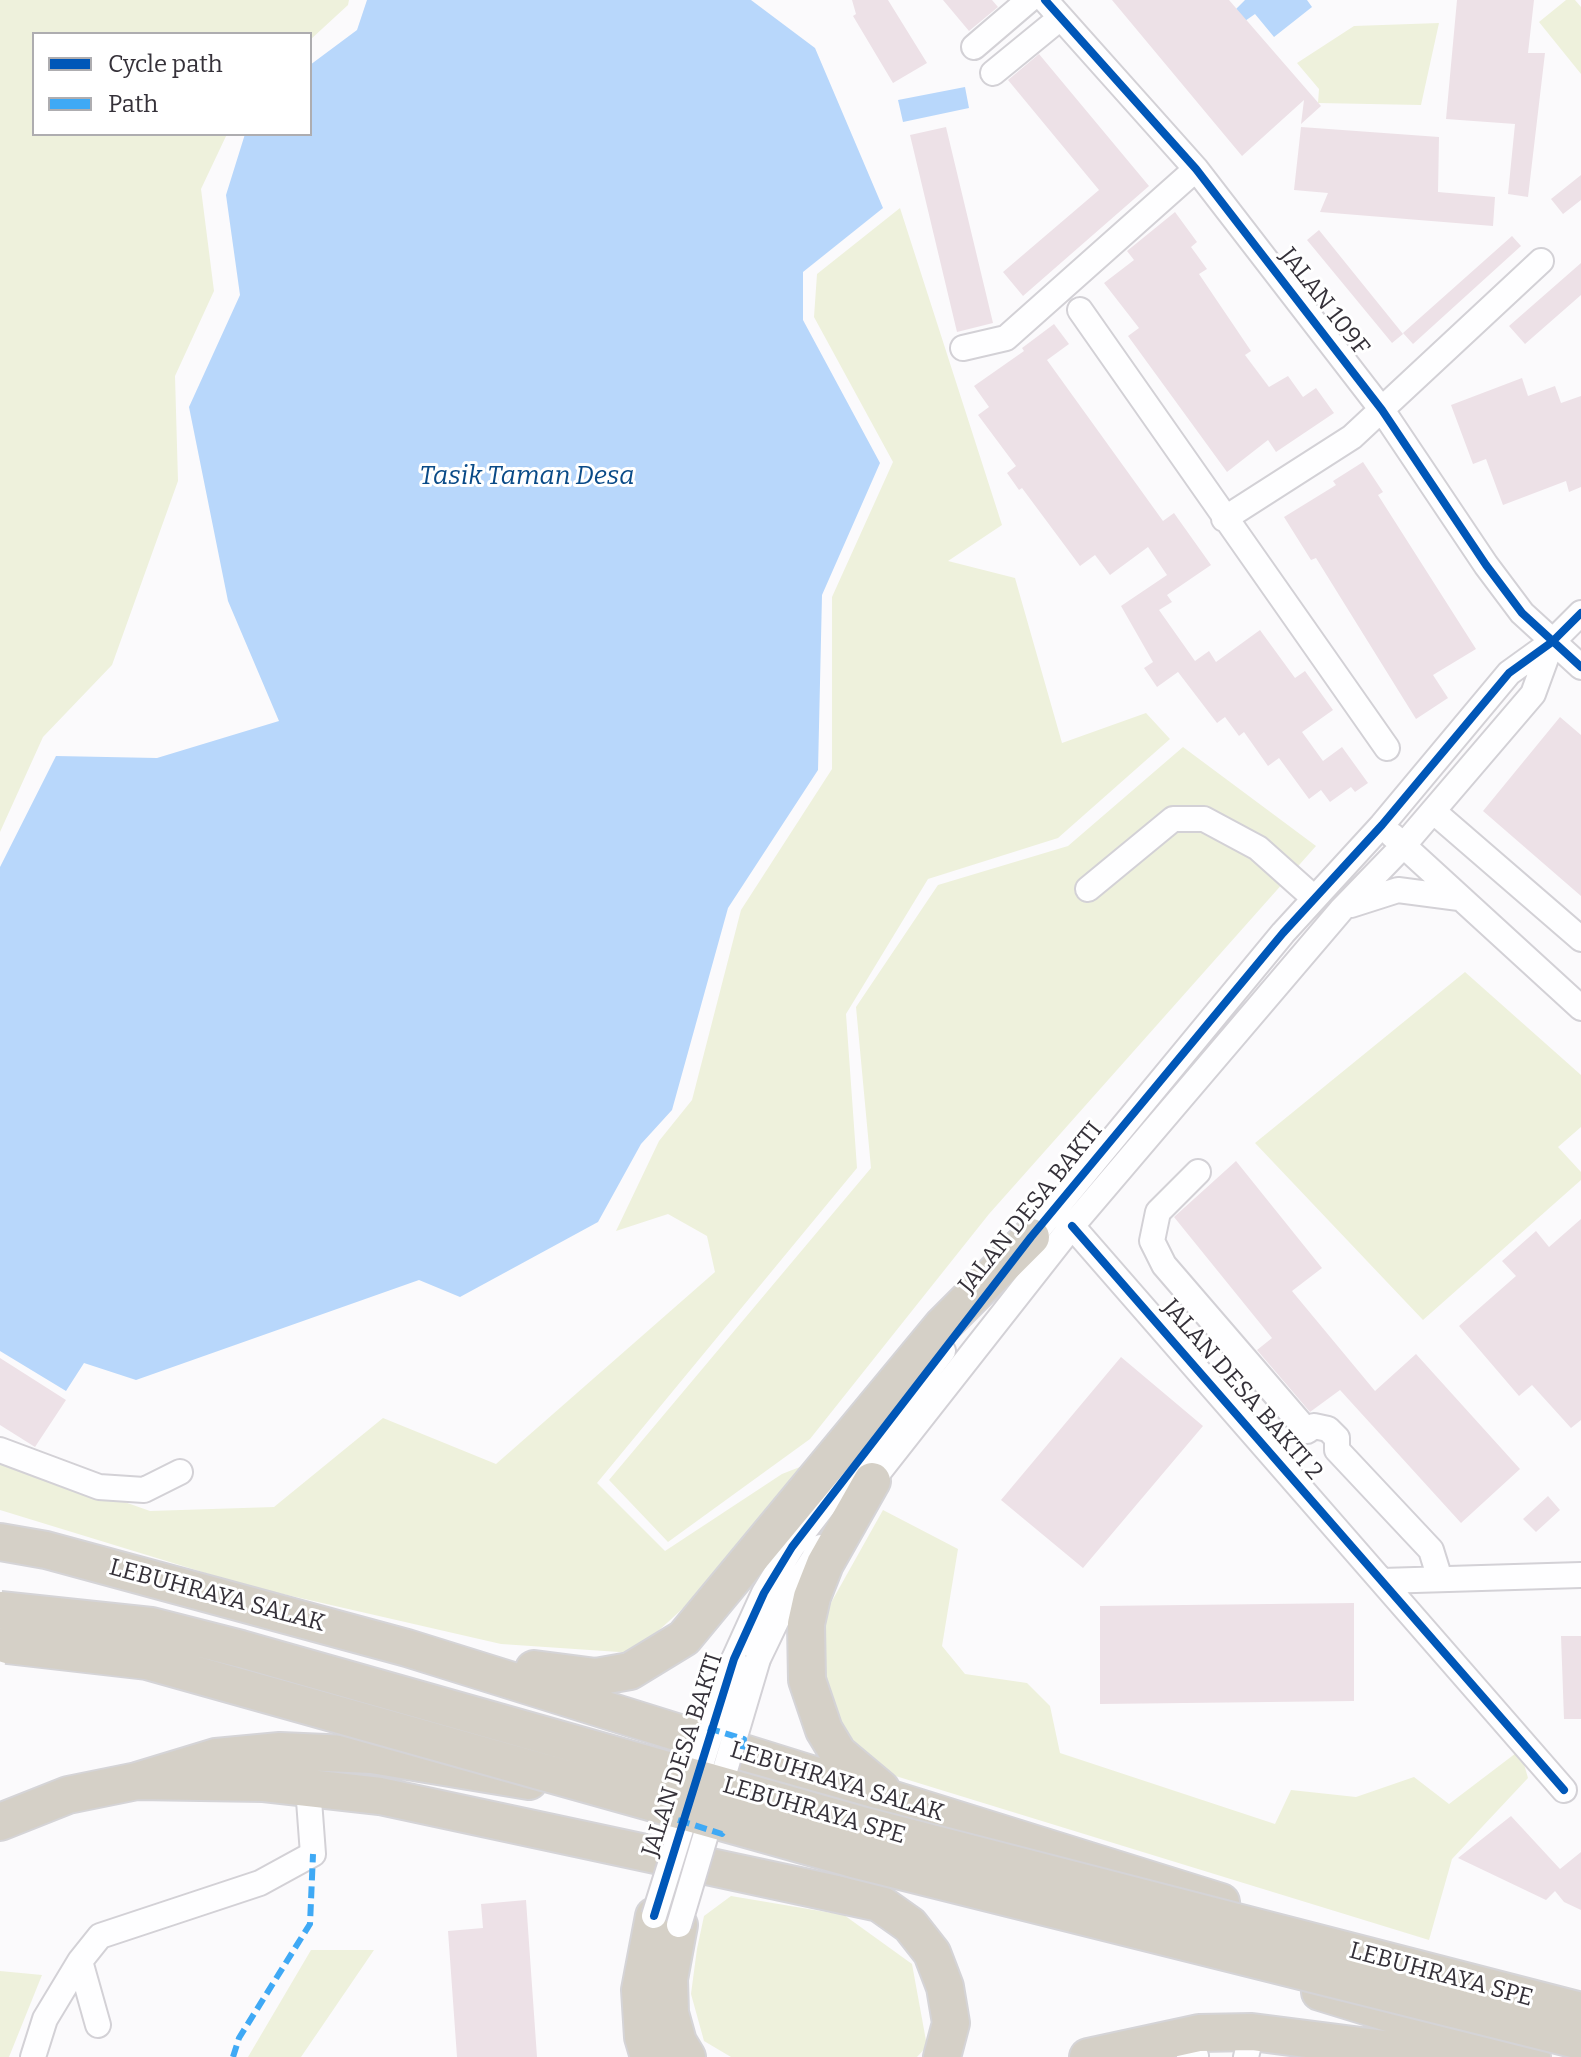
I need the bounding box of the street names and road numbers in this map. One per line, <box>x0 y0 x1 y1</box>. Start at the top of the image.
street label: JALAN 109F <box>1273 242 1375 362</box>
street label: JALAN DESA BAKTI <box>953 1117 1109 1299</box>
street label: JALAN DESA BAKTI 2 <box>1156 1294 1328 1486</box>
street label: LEBUHRAYA SALAK <box>106 1553 328 1639</box>
street label: JALAN DESA BAKTI <box>637 1650 729 1860</box>
street label: LEBUHRAYA SALAK <box>727 1736 947 1828</box>
street label: LEBUHRAYA SPE <box>719 1771 909 1851</box>
street label: LEBUHRAYA SPE <box>1346 1937 1536 2013</box>

